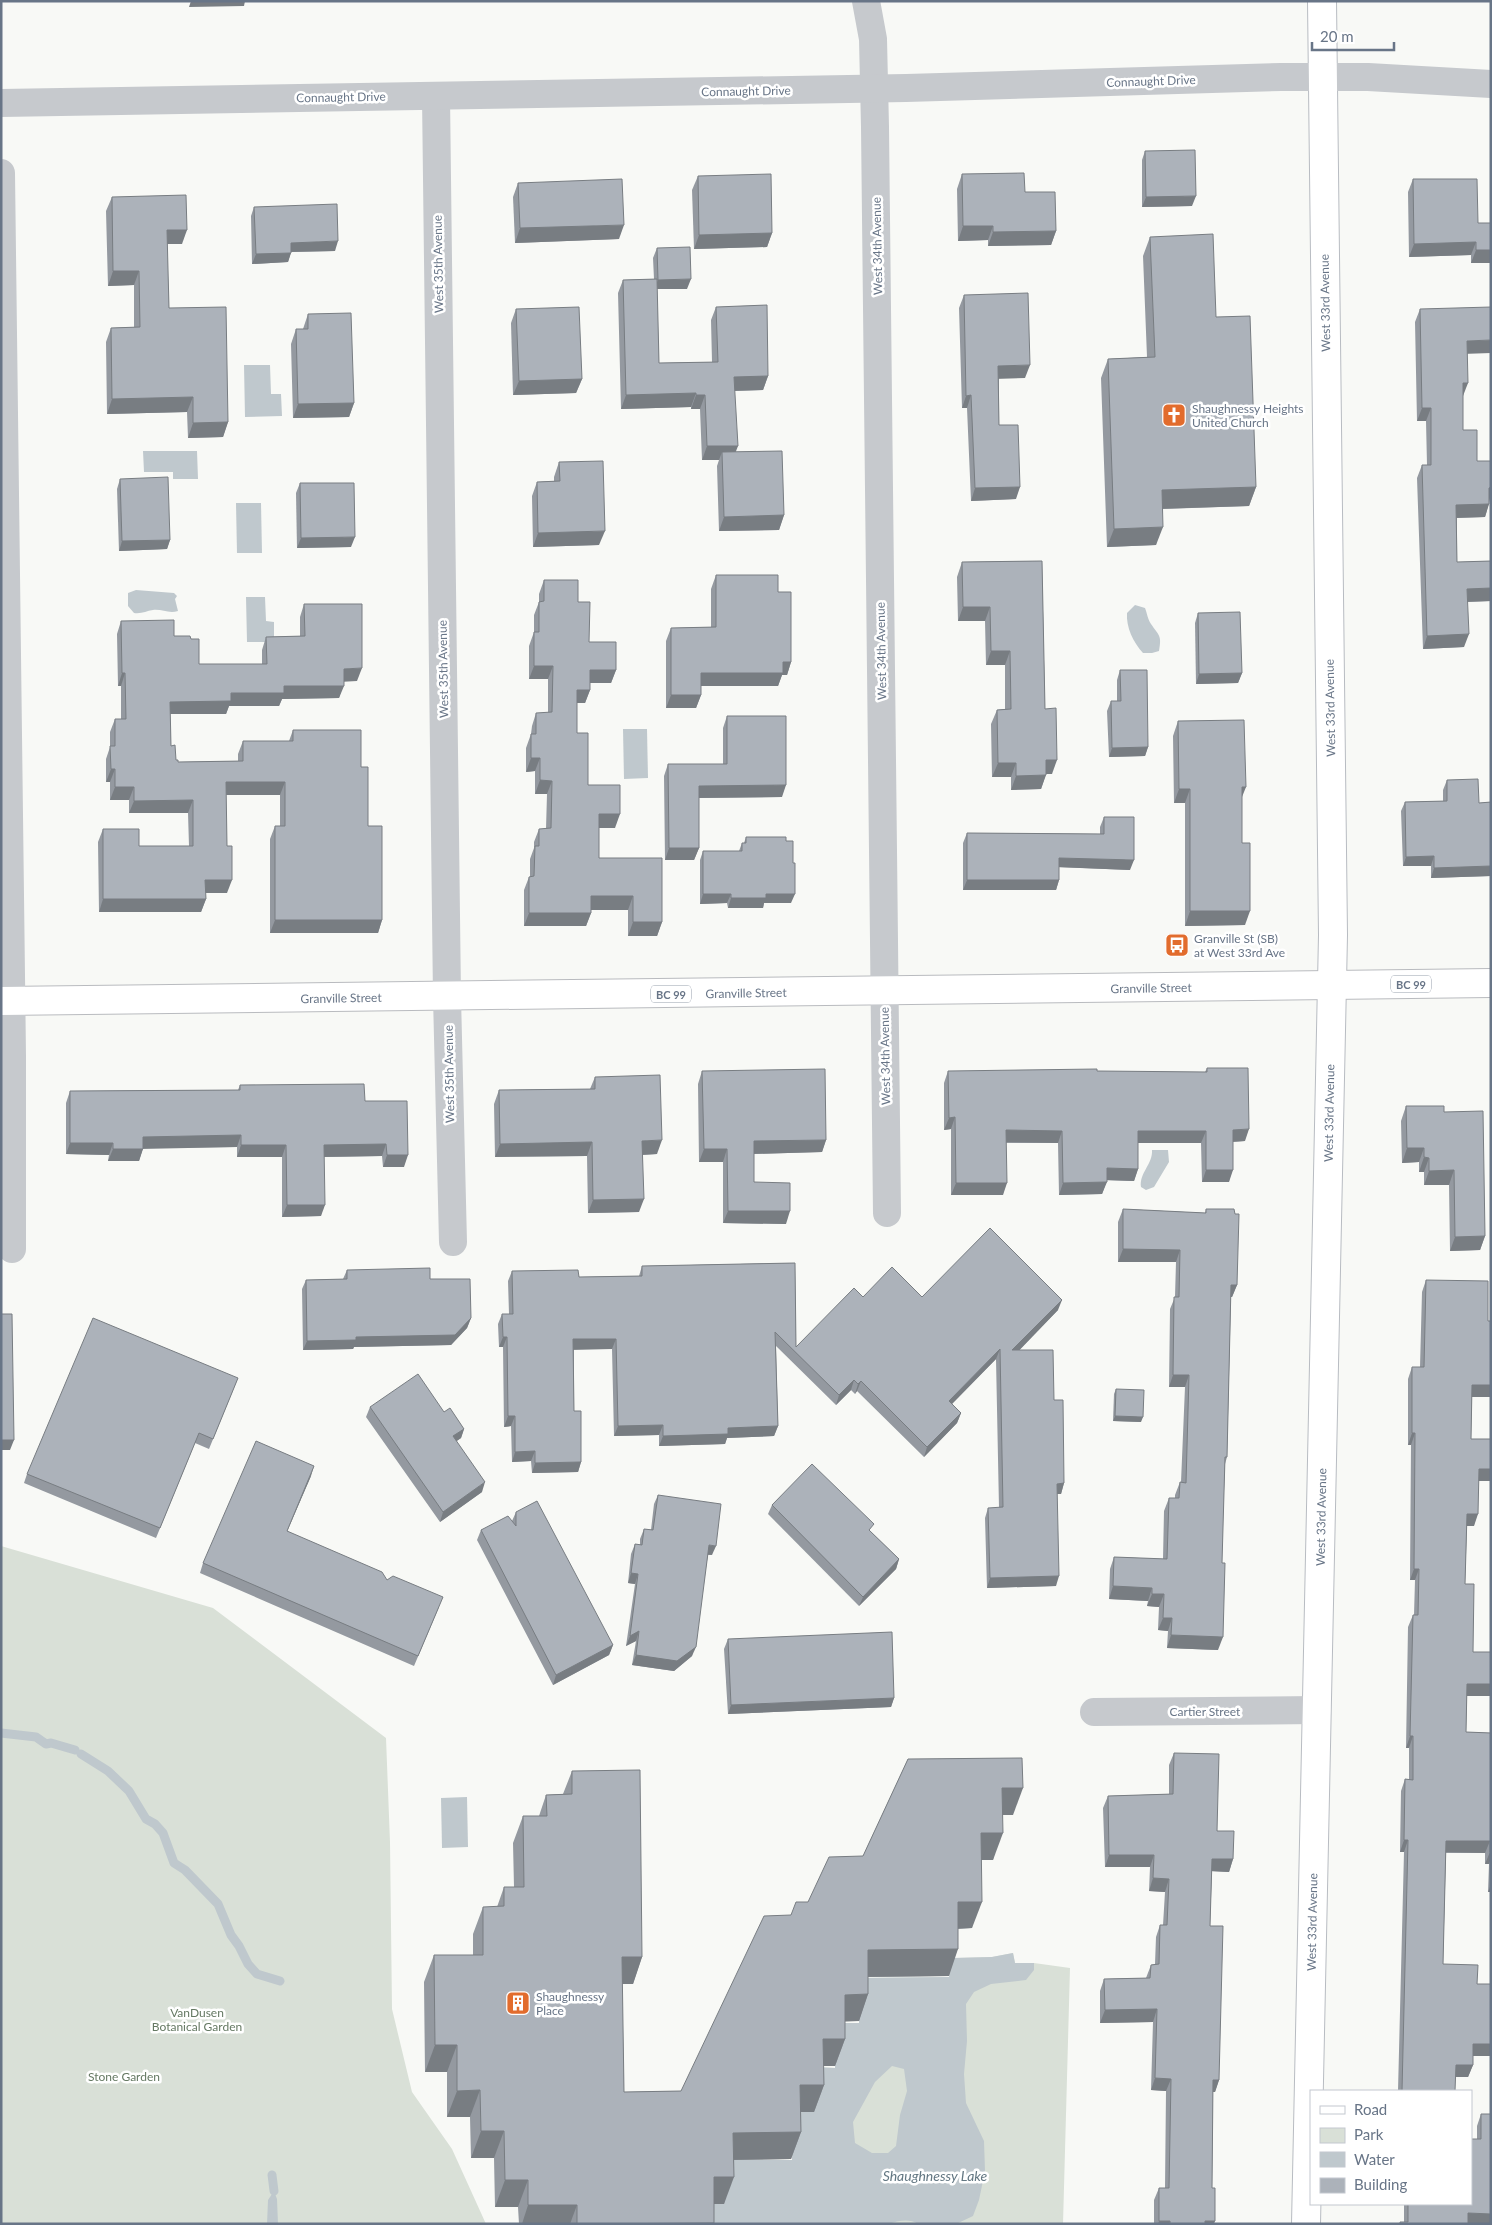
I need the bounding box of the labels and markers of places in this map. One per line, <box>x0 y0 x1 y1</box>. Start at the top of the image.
place label: Shaughnessy Heights United Church <box>1192 401 1304 430</box>
church icon: Shaughnessy Heights United Church <box>1161 402 1187 428</box>
place label: Granville St (SB) at West 33rd Ave <box>1194 931 1285 960</box>
bus stop icon: Granville St (SB) at West 33rd Ave <box>1164 932 1190 958</box>
place label: Shaughnessy Place <box>536 1989 605 2018</box>
building icon: Shaughnessy Place <box>505 1990 531 2016</box>

